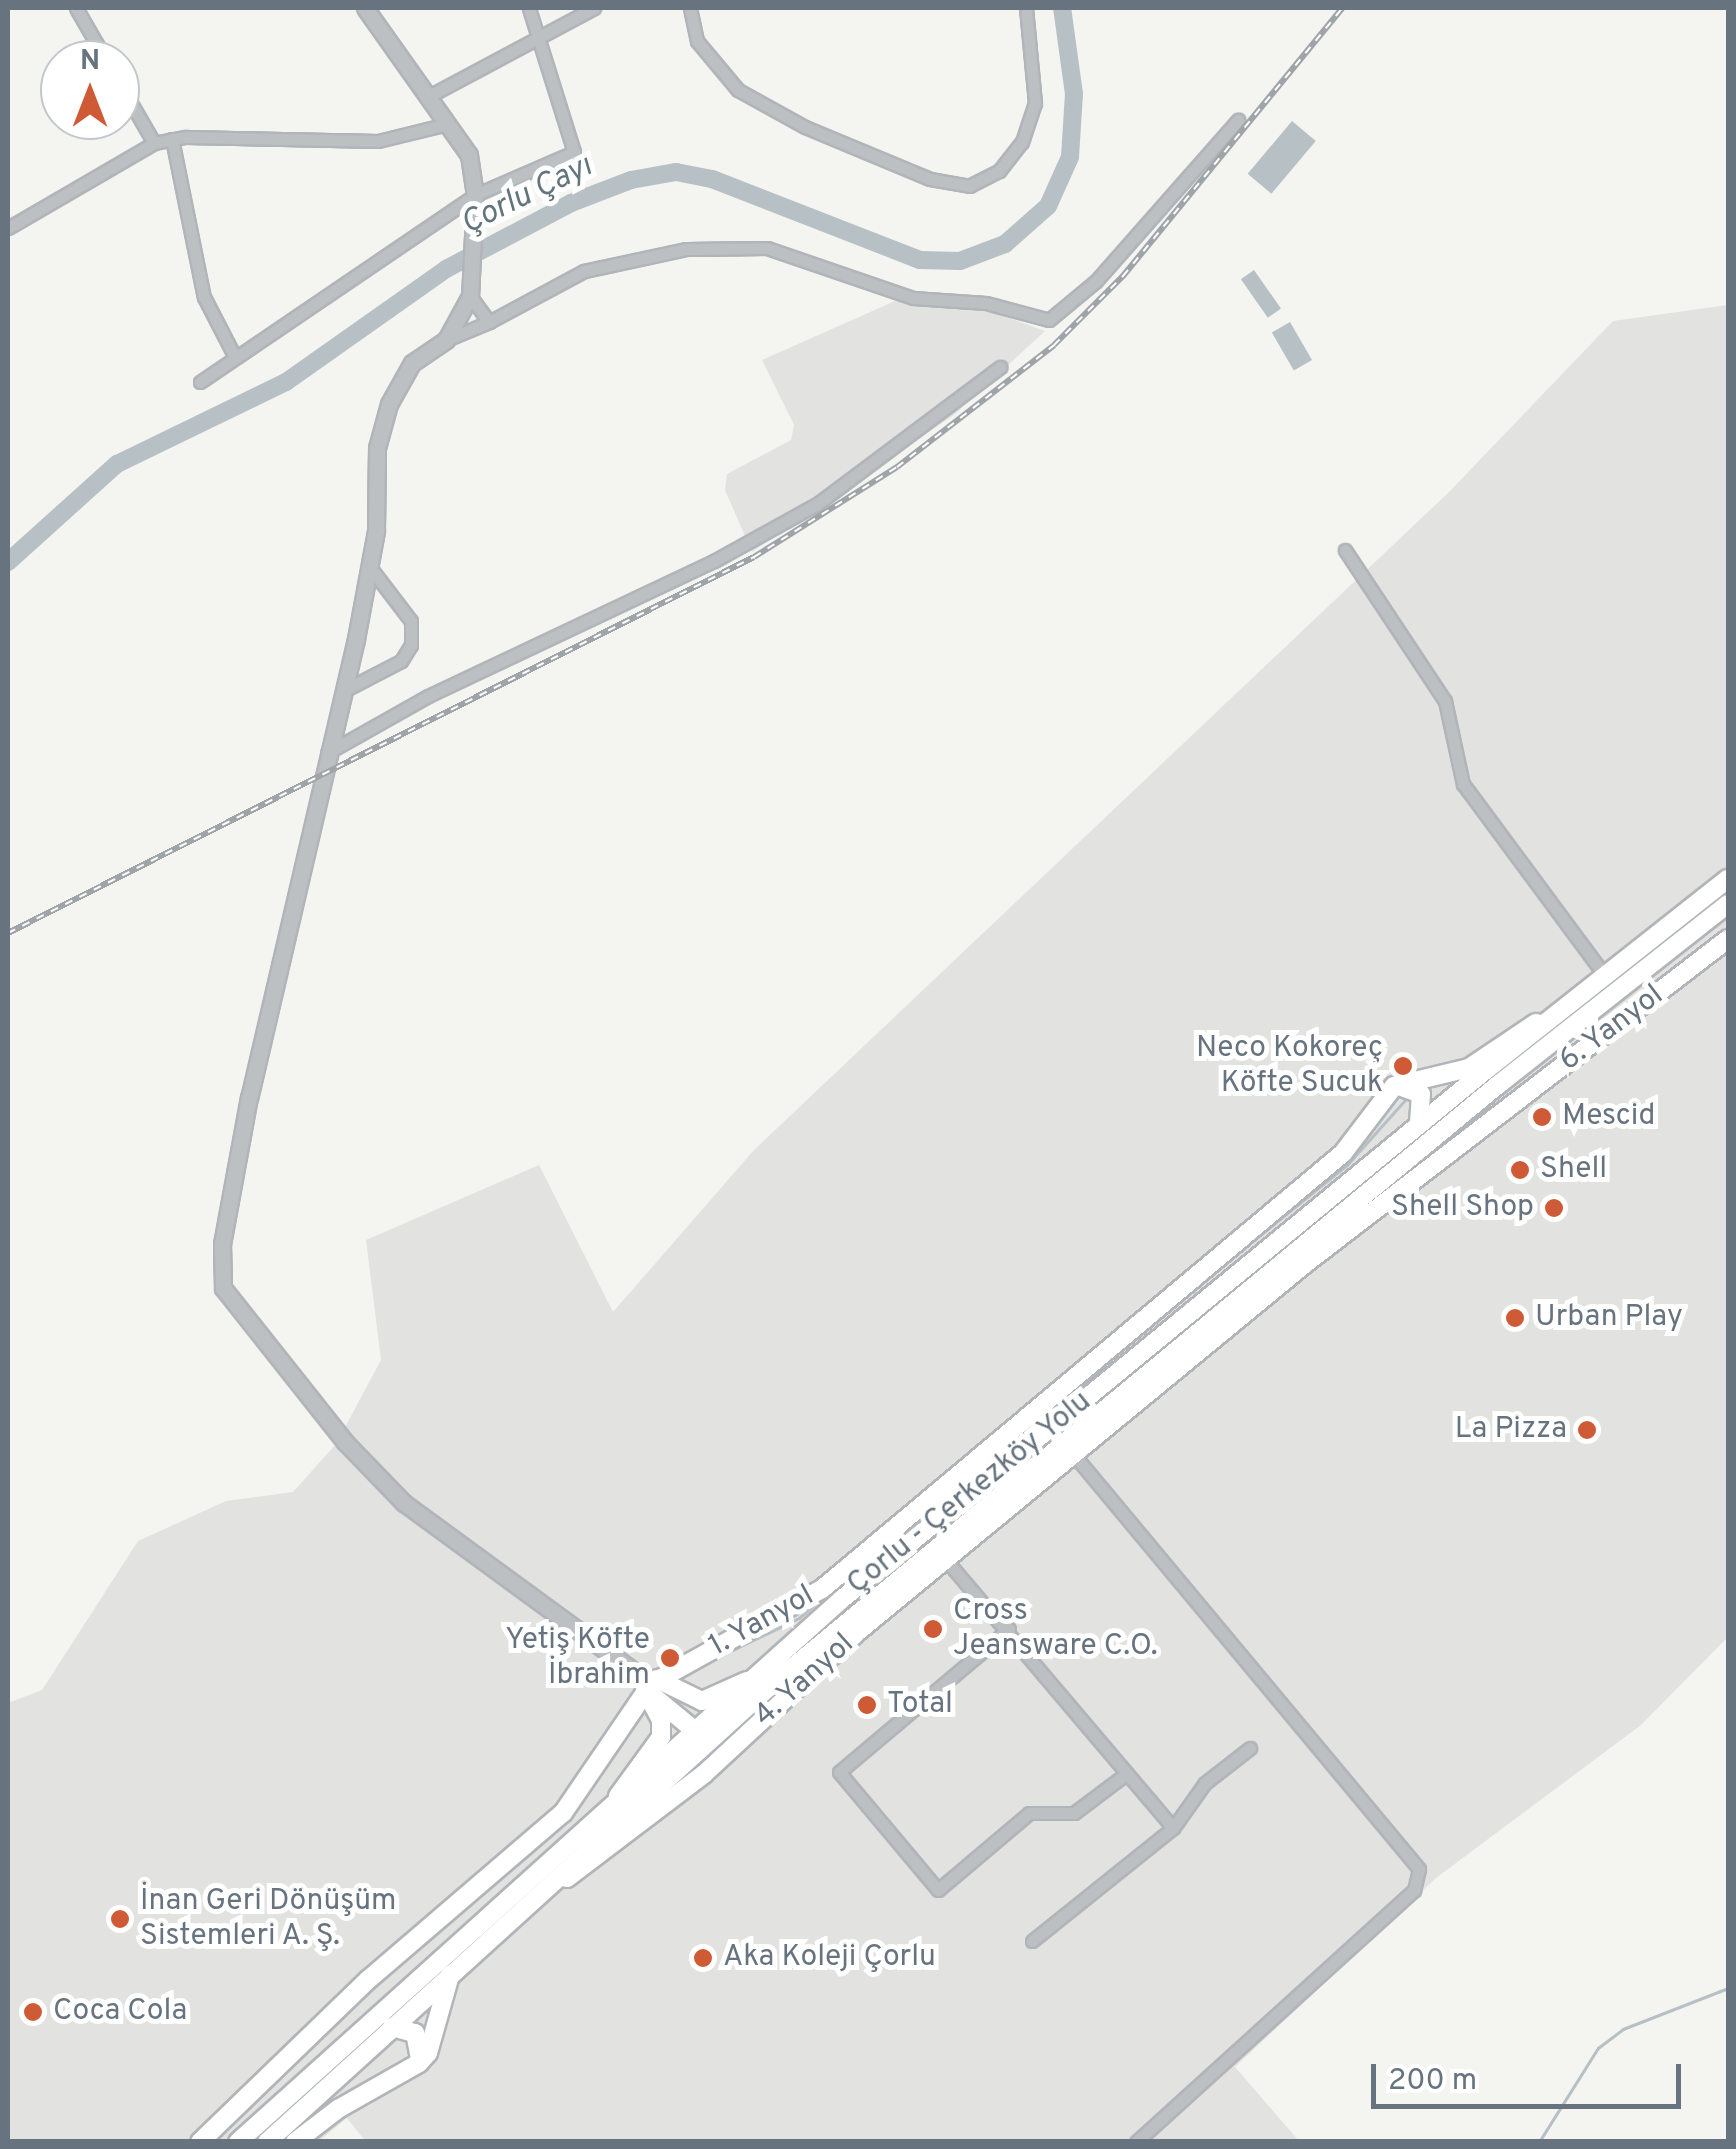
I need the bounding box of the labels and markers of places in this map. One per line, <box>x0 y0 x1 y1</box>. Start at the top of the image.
place label: Neco Kokoreç Köfte Sucuk <box>1196 1031 1383 1102</box>
marker: Neco Kokoreç Köfte Sucuk <box>1392 1055 1414 1077</box>
place label: Mescid <box>1562 1099 1655 1135</box>
marker: Mescid <box>1531 1106 1553 1128</box>
place label: Shell <box>1540 1152 1607 1188</box>
marker: Shell <box>1509 1159 1531 1181</box>
place label: Shell Shop <box>1391 1190 1534 1226</box>
marker: Shell Shop <box>1543 1197 1565 1219</box>
place label: Urban Play <box>1535 1300 1683 1336</box>
marker: Urban Play <box>1504 1307 1526 1329</box>
place label: La Pizza <box>1455 1412 1567 1448</box>
marker: La Pizza <box>1576 1419 1598 1441</box>
place label: Cross Jeansware C.O. <box>953 1594 1157 1664</box>
marker: Cross Jeansware C.O. <box>922 1618 944 1640</box>
place label: Yetiş Köfte İbrahim <box>505 1623 650 1694</box>
marker: Yetiş Köfte İbrahim <box>659 1647 681 1669</box>
place label: Total <box>887 1687 953 1723</box>
marker: Total <box>856 1694 878 1716</box>
place label: İnan Geri Dönüşüm Sistemleri A. Ş. <box>140 1884 396 1954</box>
marker: İnan Geri Dönüşüm Sistemleri A. Ş. <box>109 1908 131 1930</box>
place label: Aka Koleji Çorlu <box>723 1940 936 1976</box>
marker: Aka Koleji Çorlu <box>692 1947 714 1969</box>
place label: Coca Cola <box>53 1994 187 2030</box>
marker: Coca Cola <box>22 2001 44 2023</box>

